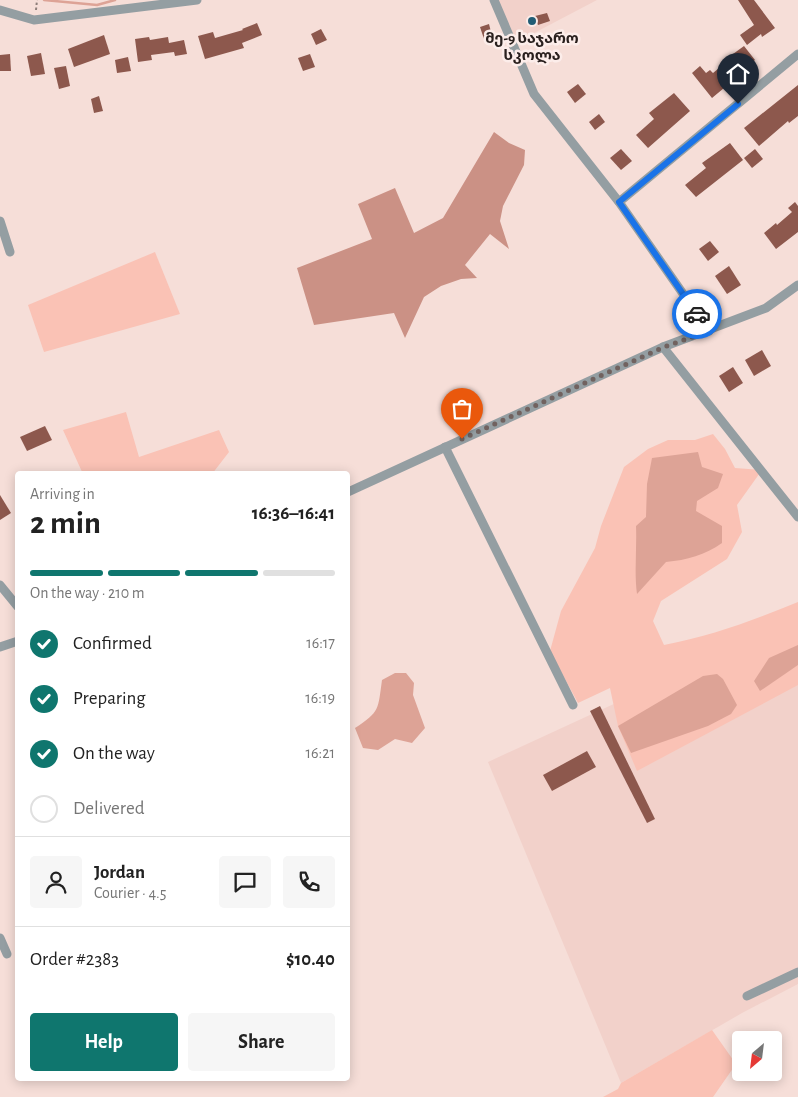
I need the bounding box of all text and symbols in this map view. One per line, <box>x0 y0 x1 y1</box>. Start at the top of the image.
marker: მე-9 საჯარო სკოლა <box>526 15 538 27</box>
place label: მე-9 საჯარო სკოლა <box>485 31 579 64</box>
pin <box>717 53 759 104</box>
icon: home <box>724 60 752 88</box>
courier <box>672 289 722 339</box>
icon: car <box>683 300 711 328</box>
pin <box>441 388 483 439</box>
icon: bag <box>448 395 476 423</box>
text: Arriving in <box>30 486 95 502</box>
text: 16:36–16:41 <box>252 504 335 523</box>
text: 2 min <box>30 507 101 539</box>
text: On the way · 210 m <box>30 585 145 601</box>
icon: check <box>30 630 58 658</box>
text: Confirmed <box>73 634 152 653</box>
text: 16:17 <box>306 635 335 651</box>
icon: check <box>30 685 58 713</box>
text: Preparing <box>73 689 146 708</box>
text: 16:19 <box>305 690 335 706</box>
icon: check <box>30 740 58 768</box>
text: On the way <box>73 744 155 763</box>
text: 16:21 <box>306 745 335 761</box>
text: Delivered <box>73 799 145 818</box>
button: person <box>30 856 82 908</box>
button: chat <box>219 856 271 908</box>
button: phone <box>283 856 335 908</box>
text: Jordan <box>94 863 145 882</box>
text: Courier · 4.5 <box>94 885 166 901</box>
text: Order #2383 <box>30 950 119 969</box>
text: $10.40 <box>286 950 335 969</box>
button: Help <box>30 1013 178 1071</box>
button: Share <box>188 1013 335 1071</box>
north arrow <box>732 1031 782 1081</box>
map controls <box>732 1031 782 1081</box>

